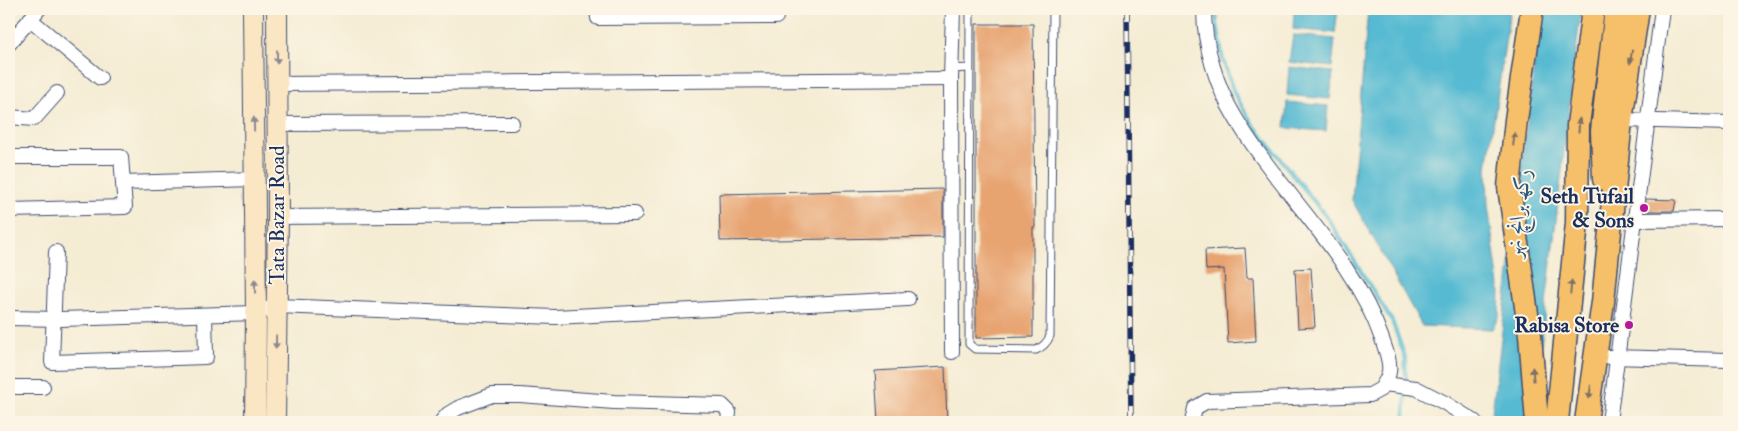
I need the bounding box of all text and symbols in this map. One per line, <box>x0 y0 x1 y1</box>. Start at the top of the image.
one-way arrow <box>1627 49 1635 65</box>
one-way arrow <box>273 50 281 66</box>
one-way arrow <box>250 115 258 131</box>
one-way arrow <box>1575 116 1583 132</box>
one-way arrow <box>1510 130 1518 146</box>
street label: Tata Bazar Road <box>264 145 291 285</box>
water label: رکھ برانچ نہر <box>1499 167 1542 261</box>
place label: Seth Tufail & Sons <box>1541 183 1635 234</box>
marker: Seth Tufail & Sons <box>1638 202 1650 214</box>
one-way arrow <box>251 278 259 294</box>
one-way arrow <box>1567 278 1575 294</box>
place label: Rabisa Store <box>1514 312 1619 339</box>
marker: Rabisa Store <box>1623 319 1635 331</box>
one-way arrow <box>272 335 280 351</box>
one-way arrow <box>1529 365 1537 381</box>
one-way arrow <box>1586 384 1594 400</box>

